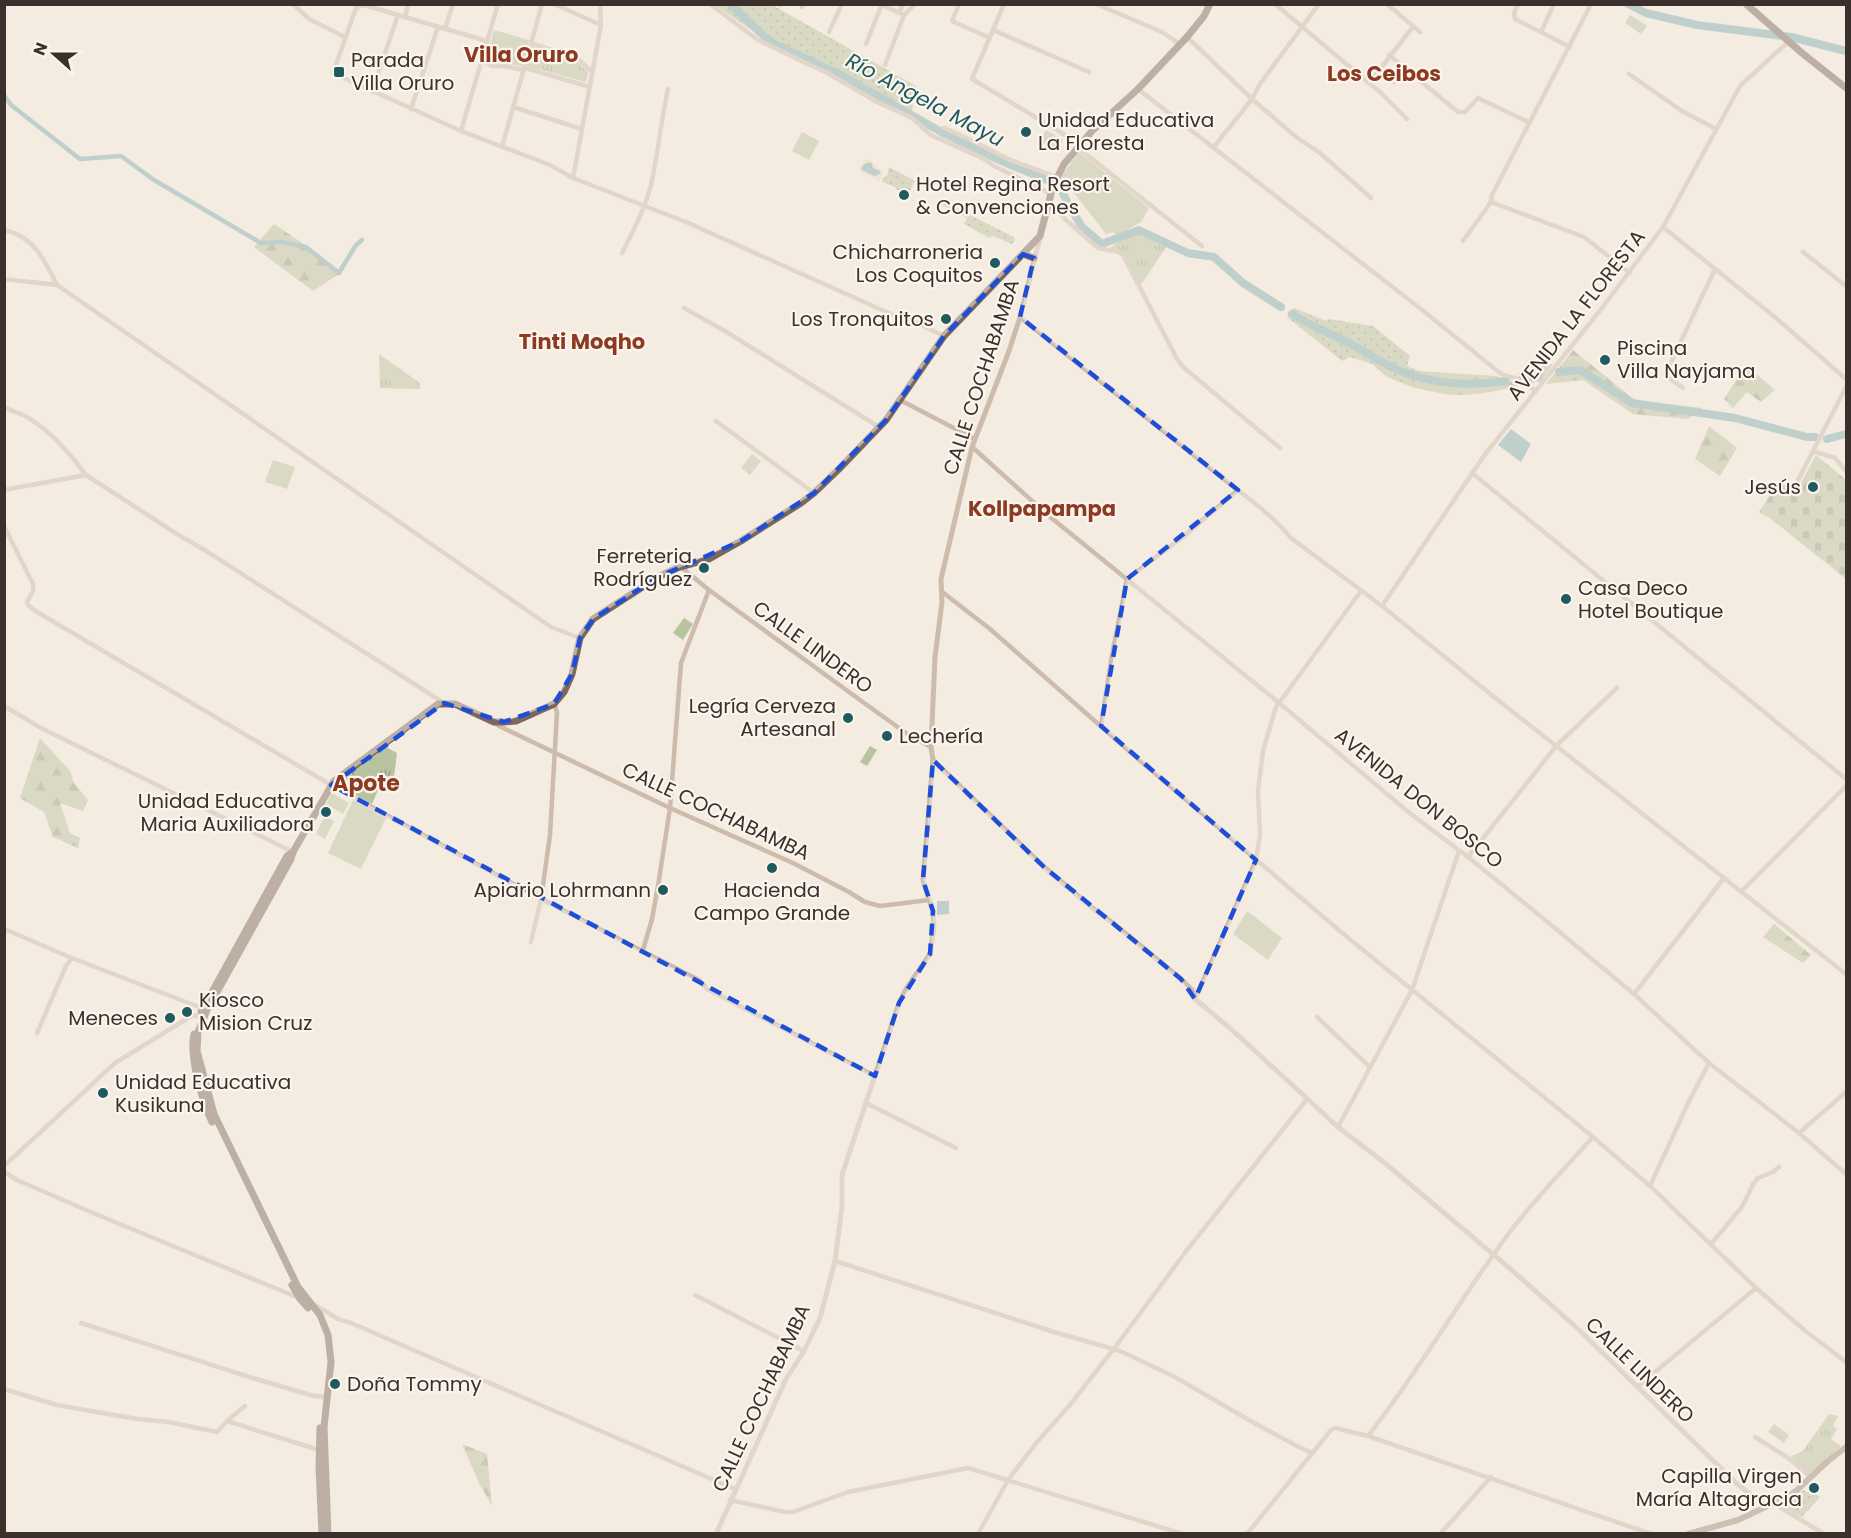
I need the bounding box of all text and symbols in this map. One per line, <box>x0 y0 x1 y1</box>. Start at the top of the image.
north arrow <box>24 24 84 84</box>
text: N <box>28 39 53 59</box>
district label: Villa Oruro <box>464 40 578 69</box>
place label: Parada Villa Oruro <box>351 46 454 97</box>
water label: Río Angela Mayu <box>841 46 1010 154</box>
district label: Los Ceibos <box>1327 59 1441 88</box>
marker: Parada Villa Oruro <box>332 65 346 79</box>
place label: Unidad Educativa La Floresta <box>1038 106 1214 157</box>
marker: Unidad Educativa La Floresta <box>1019 125 1033 139</box>
place label: Hotel Regina Resort & Convenciones <box>916 170 1110 221</box>
marker: Hotel Regina Resort & Convenciones <box>897 188 911 202</box>
street label: AVENIDA LA FLORESTA <box>1500 224 1652 406</box>
place label: Chicharroneria Los Coquitos <box>833 238 983 289</box>
marker: Chicharroneria Los Coquitos <box>988 256 1002 270</box>
street label: CALLE COCHABAMBA <box>936 275 1026 479</box>
place label: Los Tronquitos <box>791 305 934 333</box>
marker: Los Tronquitos <box>939 312 953 326</box>
district label: Tinti Moqho <box>519 327 645 356</box>
place label: Piscina Villa Nayjama <box>1617 334 1756 385</box>
marker: Piscina Villa Nayjama <box>1598 353 1612 367</box>
place label: Jesús <box>1744 473 1801 501</box>
marker: Jesús <box>1806 480 1820 494</box>
district label: Kollpapampa <box>968 494 1116 523</box>
place label: Ferreteria Rodríguez <box>593 542 692 593</box>
marker: Ferreteria Rodríguez <box>697 561 711 575</box>
place label: Casa Deco Hotel Boutique <box>1578 574 1723 625</box>
marker: Casa Deco Hotel Boutique <box>1559 592 1573 606</box>
street label: CALLE LINDERO <box>747 594 879 700</box>
place label: Legría Cerveza Artesanal <box>689 692 836 743</box>
marker: Legría Cerveza Artesanal <box>841 711 855 725</box>
street label: AVENIDA DON BOSCO <box>1329 721 1509 875</box>
place label: Lechería <box>899 722 983 750</box>
marker: Lechería <box>880 729 894 743</box>
street label: CALLE COCHABAMBA <box>617 755 815 867</box>
district label: Apote <box>332 768 400 799</box>
place label: Unidad Educativa Maria Auxiliadora <box>138 787 314 838</box>
marker: Unidad Educativa Maria Auxiliadora <box>319 805 333 819</box>
marker: Hacienda Campo Grande <box>765 861 779 875</box>
place label: Apiario Lohrmann <box>474 876 651 904</box>
place label: Hacienda Campo Grande <box>694 876 850 927</box>
marker: Apiario Lohrmann <box>656 883 670 897</box>
place label: Kiosco Mision Cruz <box>199 986 312 1037</box>
place label: Meneces <box>68 1004 158 1032</box>
marker: Kiosco Mision Cruz <box>180 1005 194 1019</box>
marker: Meneces <box>163 1011 177 1025</box>
place label: Unidad Educativa Kusikuna <box>115 1068 291 1119</box>
marker: Unidad Educativa Kusikuna <box>96 1086 110 1100</box>
street label: CALLE COCHABAMBA <box>705 1299 817 1497</box>
street label: CALLE LINDERO <box>1579 1311 1701 1429</box>
place label: Doña Tommy <box>347 1370 482 1398</box>
marker: Doña Tommy <box>328 1377 342 1391</box>
place label: Capilla Virgen María Altagracia <box>1636 1462 1802 1513</box>
marker: Capilla Virgen María Altagracia <box>1807 1481 1821 1495</box>

